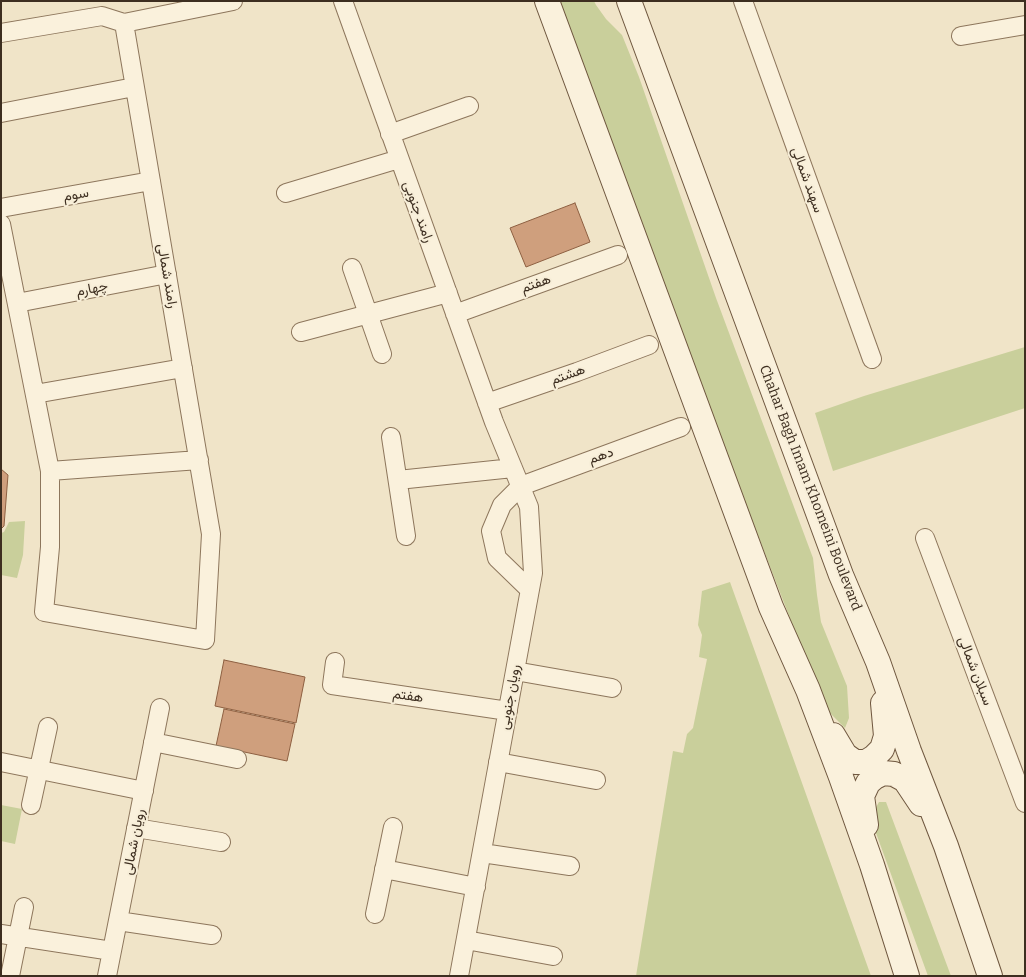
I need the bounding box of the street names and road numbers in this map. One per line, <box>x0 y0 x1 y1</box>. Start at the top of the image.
street label: سهند شمالی <box>787 145 827 215</box>
street label: رامند جنوبی <box>399 179 437 245</box>
street label: سوم <box>62 185 90 205</box>
street label: رامند شمالی <box>153 242 181 310</box>
street label: هفتم <box>519 271 553 297</box>
street label: چهارم <box>75 278 109 300</box>
street label: هشتم <box>548 361 588 389</box>
street label: Chahar Bagh Imam Khomeini Boulevard <box>755 363 865 613</box>
street label: دهم <box>586 444 616 468</box>
street label: سبلان شمالی <box>954 634 996 708</box>
street label: رویان جنوبی <box>496 663 524 731</box>
street label: هفتم <box>392 686 424 706</box>
street label: رویان شمالی <box>119 808 149 876</box>

